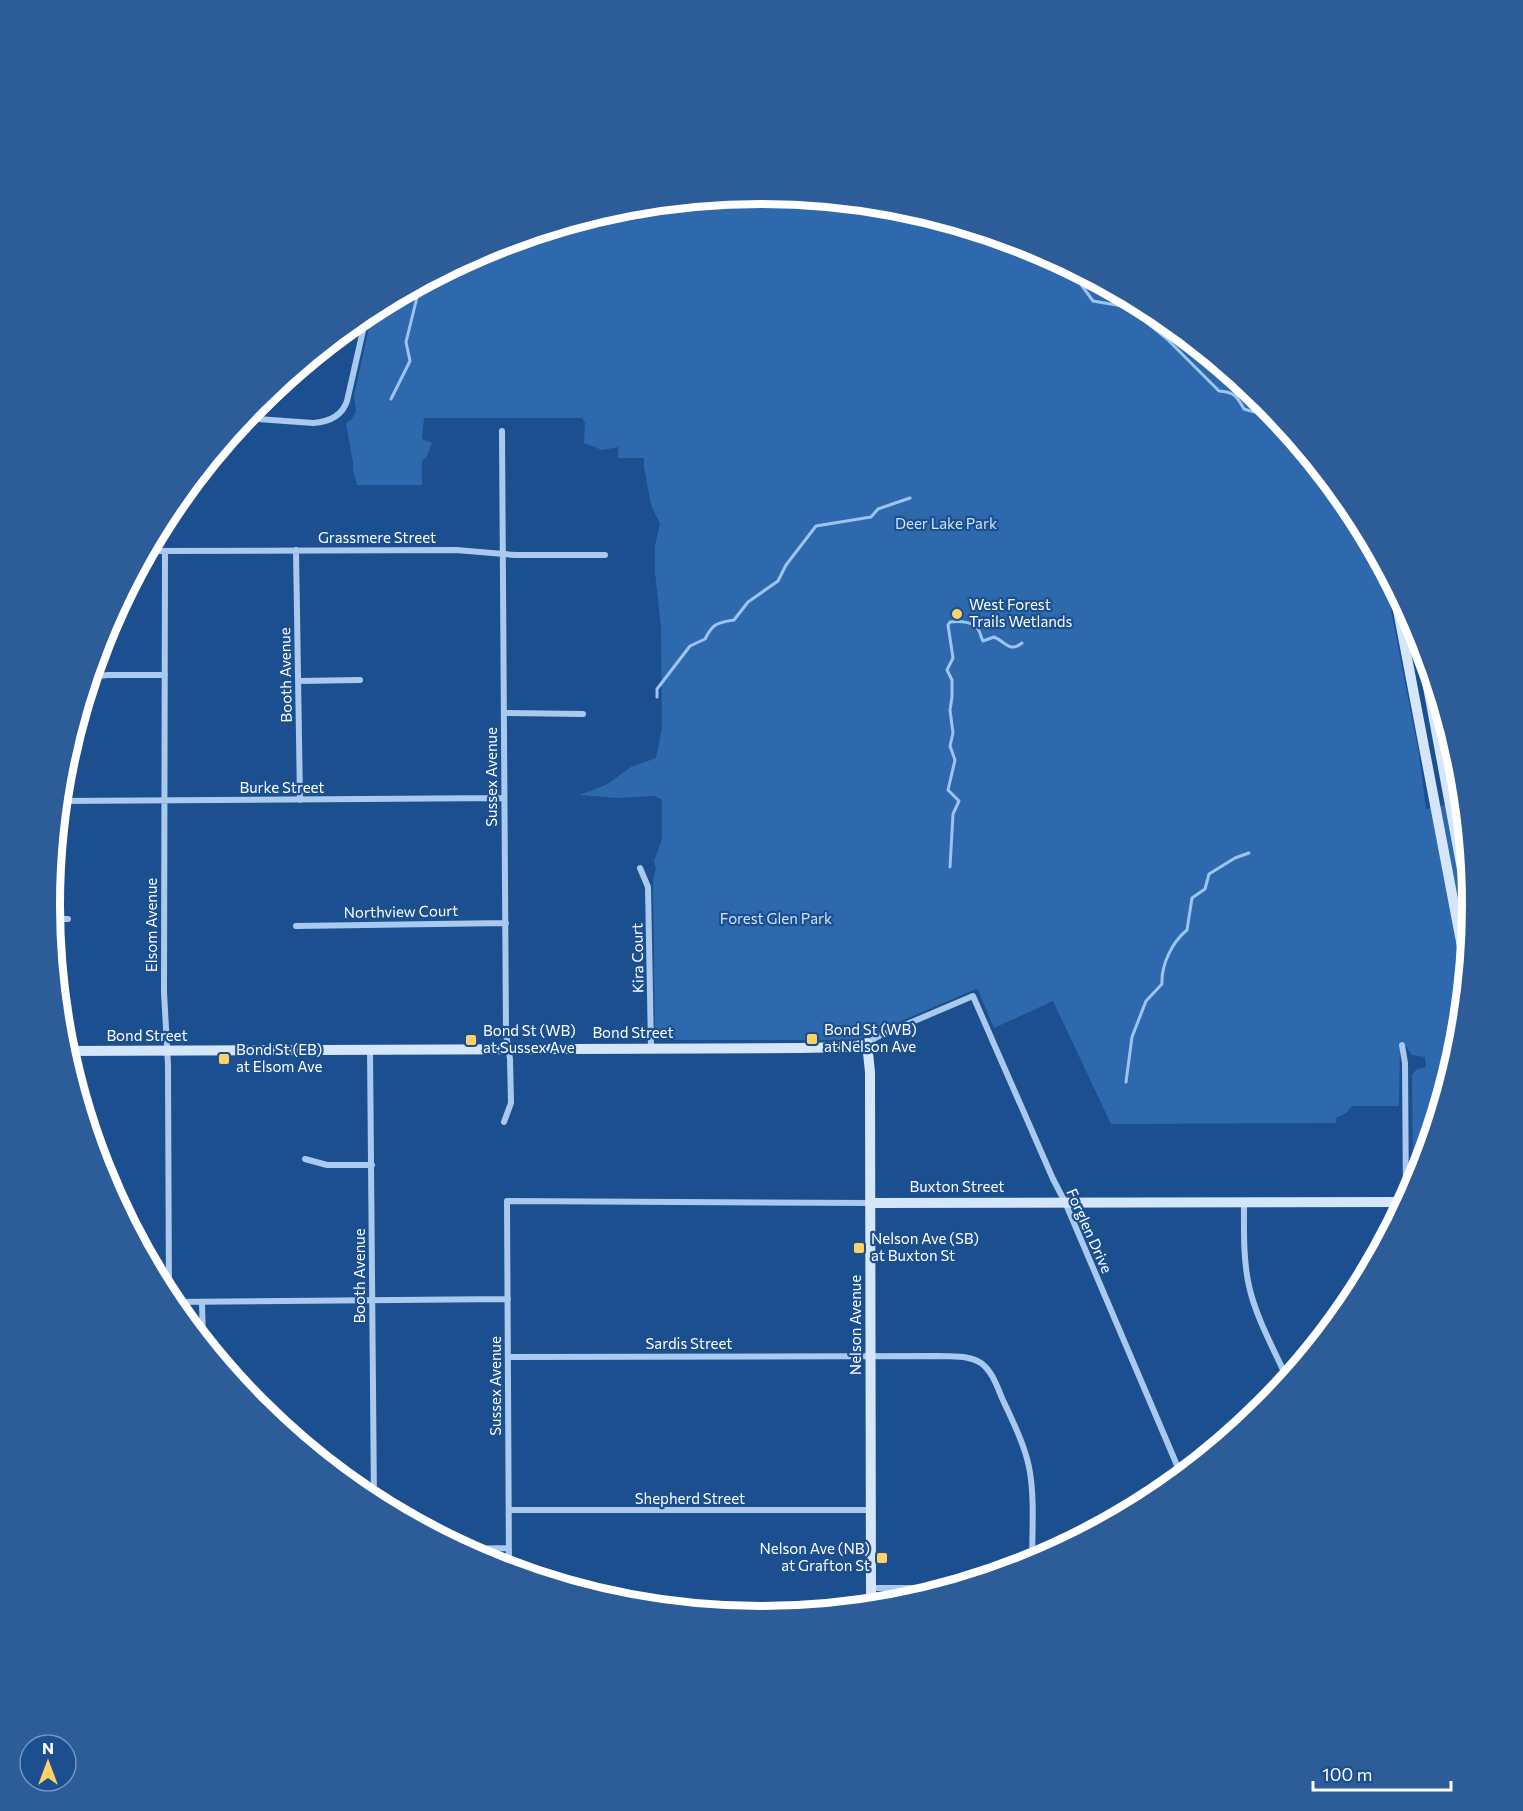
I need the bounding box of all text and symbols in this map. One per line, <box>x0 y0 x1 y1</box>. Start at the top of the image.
park label: Deer Lake Park <box>895 514 997 532</box>
street label: Grassmere Street <box>318 528 436 546</box>
place label: West Forest Trails Wetlands <box>969 595 1073 630</box>
marker: West Forest Trails Wetlands <box>950 607 964 621</box>
street label: Booth Avenue <box>275 627 295 723</box>
street label: Sussex Avenue <box>482 727 500 827</box>
street label: Burke Street <box>239 778 325 796</box>
street label: Elsom Avenue <box>142 878 160 972</box>
street label: Northview Court <box>343 901 459 921</box>
park label: Forest Glen Park <box>720 909 832 927</box>
street label: Kira Court <box>627 923 647 993</box>
place label: Bond St (WB) at Nelson Ave <box>824 1020 917 1055</box>
place label: Bond St (WB) at Sussex Ave <box>483 1021 576 1056</box>
street label: Bond Street <box>592 1023 674 1041</box>
street label: Bond Street <box>106 1026 188 1044</box>
marker: Bond St (WB) at Nelson Ave <box>805 1032 819 1046</box>
marker: Bond St (WB) at Sussex Ave <box>464 1033 478 1047</box>
place label: Bond St (EB) at Elsom Ave <box>236 1040 323 1075</box>
marker: Bond St (EB) at Elsom Ave <box>217 1052 231 1066</box>
street label: Buxton Street <box>910 1177 1004 1195</box>
street label: Forglen Drive <box>1063 1185 1117 1276</box>
street label: Booth Avenue <box>350 1228 368 1324</box>
place label: Nelson Ave (SB) at Buxton St <box>871 1229 979 1264</box>
marker: Nelson Ave (SB) at Buxton St <box>852 1241 866 1255</box>
street label: Nelson Avenue <box>846 1275 864 1375</box>
street label: Sardis Street <box>646 1334 733 1352</box>
street label: Sussex Avenue <box>486 1336 504 1436</box>
street label: Shepherd Street <box>635 1489 745 1507</box>
place label: Nelson Ave (NB) at Grafton St <box>759 1539 870 1574</box>
marker: Nelson Ave (NB) at Grafton St <box>875 1551 889 1565</box>
north arrow <box>18 1733 78 1793</box>
text: N <box>42 1738 54 1757</box>
scale bar <box>1313 1754 1451 1792</box>
text: 100 m <box>1322 1763 1372 1785</box>

